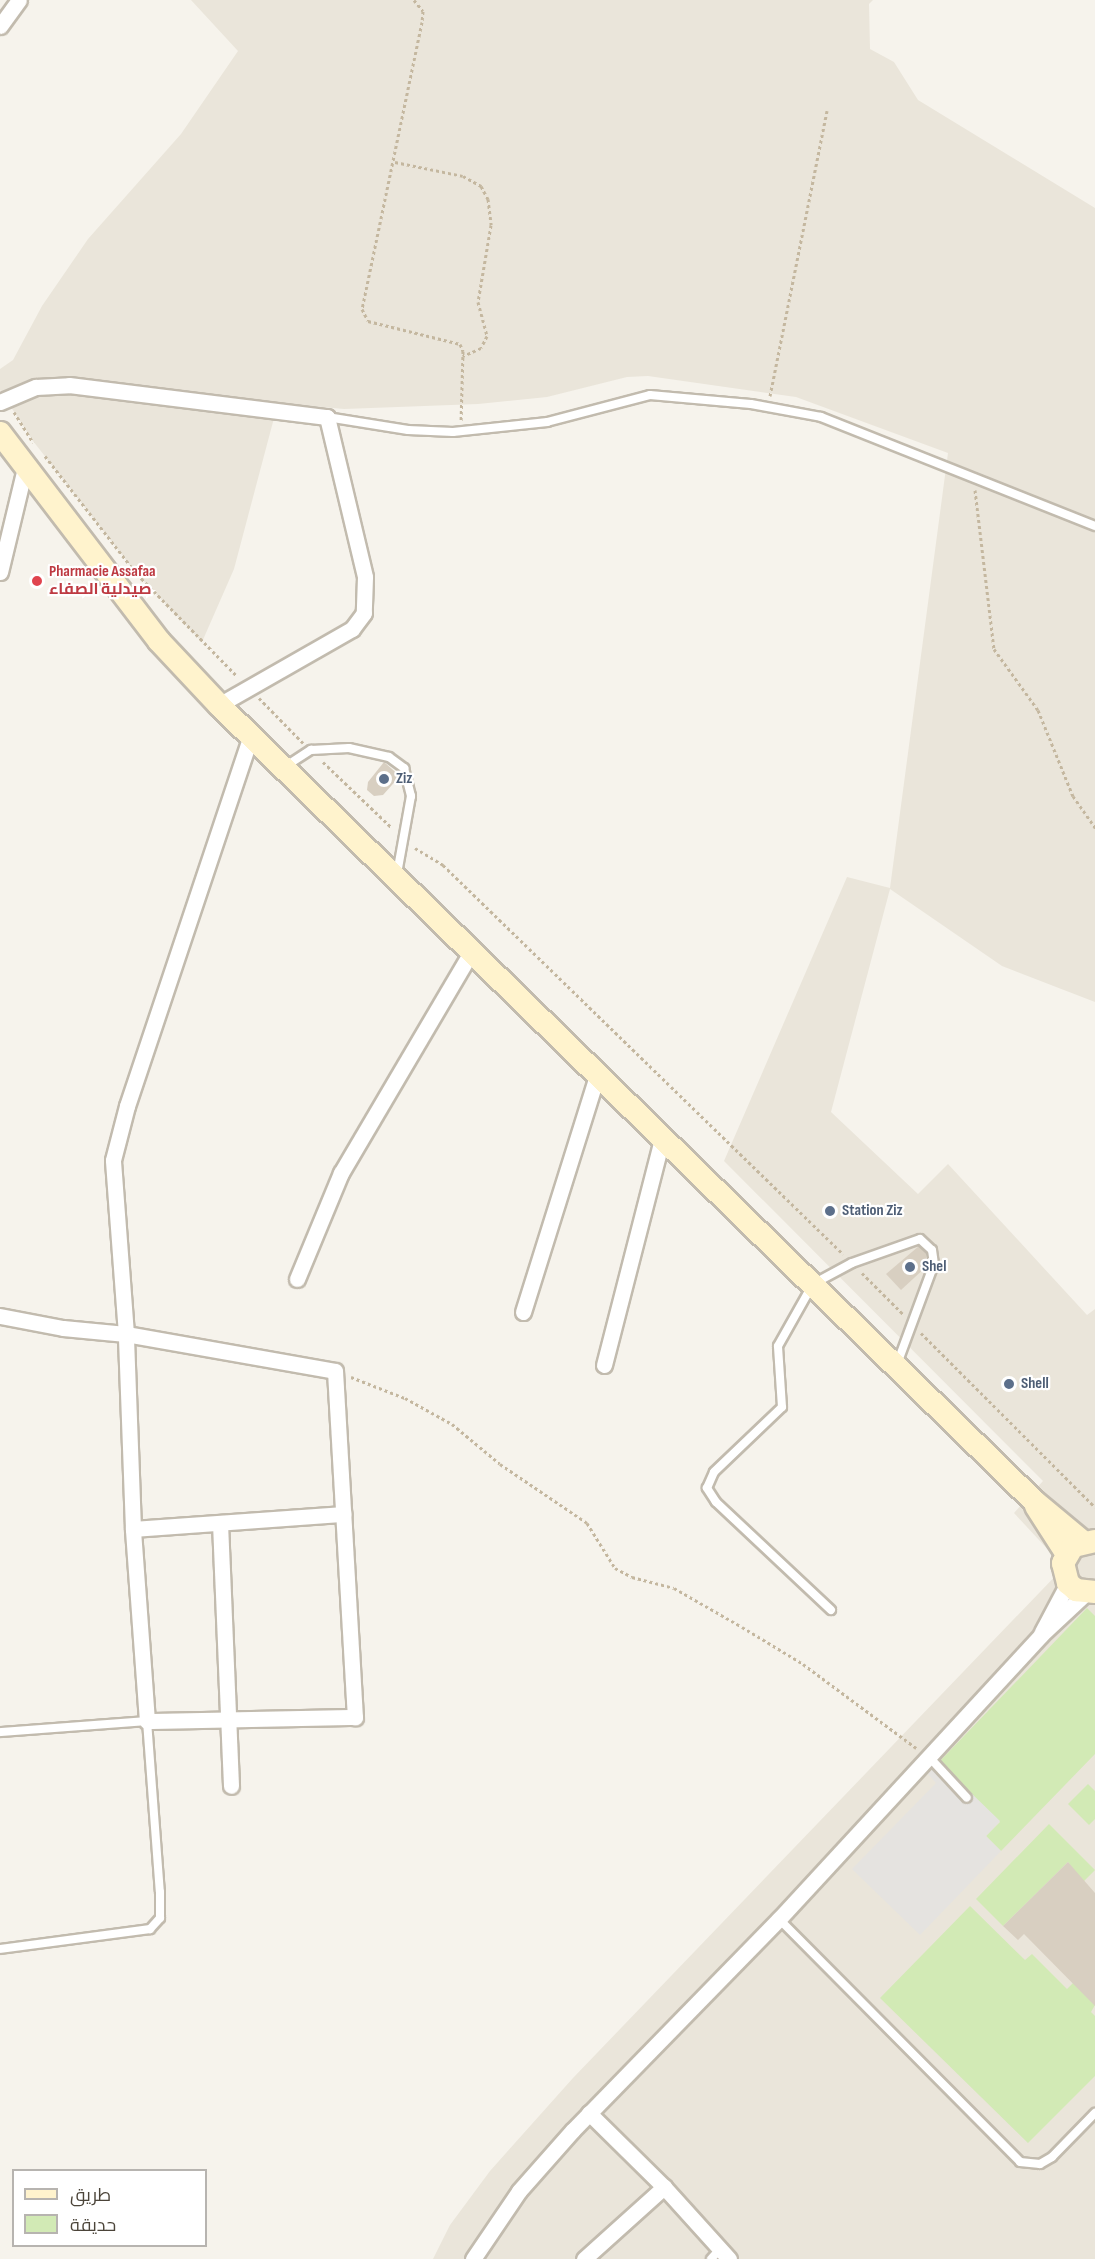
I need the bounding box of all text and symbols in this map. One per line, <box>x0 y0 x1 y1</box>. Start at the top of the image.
place label: Pharmacie Assafaa صيدلية الصفاء <box>49 562 156 600</box>
marker: Pharmacie Assafaa صيدلية الصفاء <box>30 574 44 588</box>
place label: Ziz <box>396 769 412 789</box>
marker: Ziz <box>377 772 391 786</box>
place label: Station Ziz <box>842 1201 903 1221</box>
marker: Station Ziz <box>823 1204 837 1218</box>
place label: Shel <box>922 1257 946 1277</box>
marker: Shel <box>903 1260 917 1274</box>
place label: Shell <box>1021 1374 1049 1394</box>
marker: Shell <box>1002 1377 1016 1391</box>
legend <box>12 2169 207 2247</box>
text: طريق <box>70 2185 111 2206</box>
text: حديقة <box>70 2215 116 2236</box>

